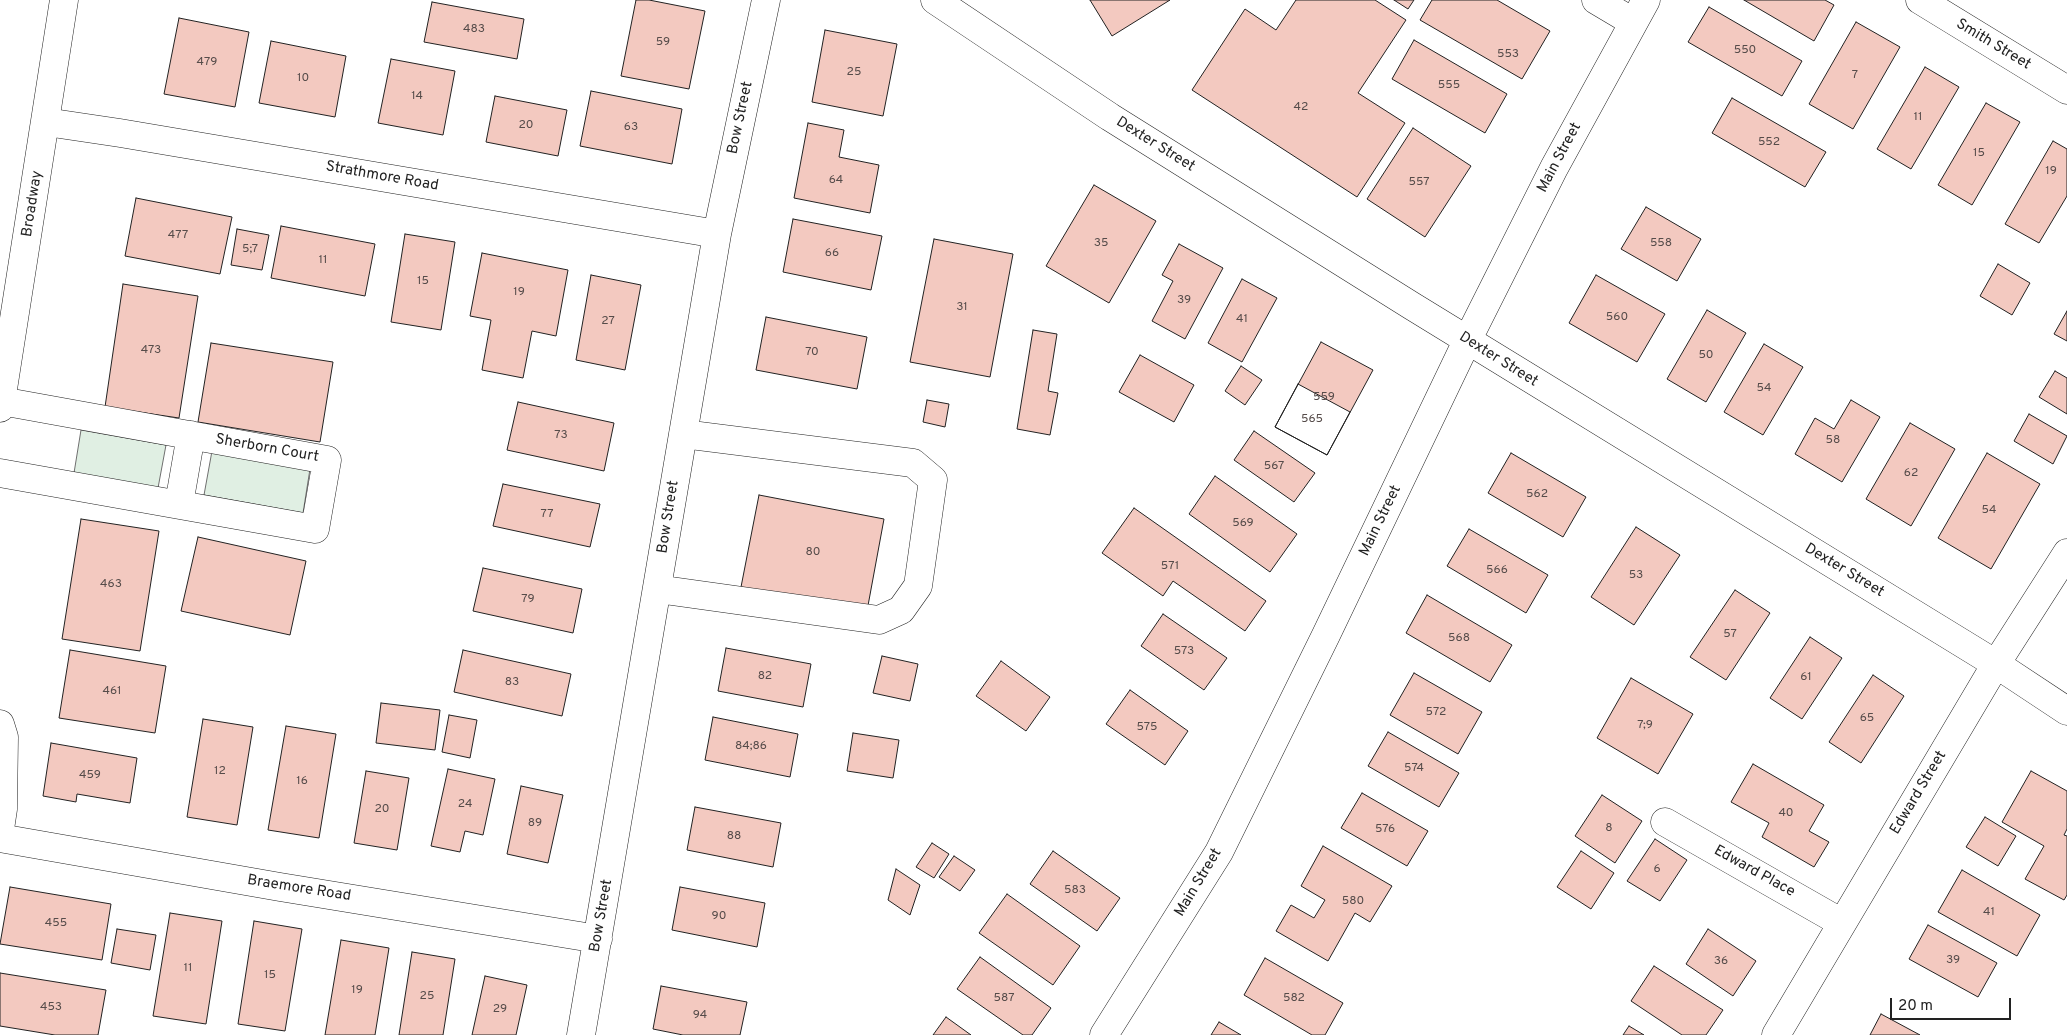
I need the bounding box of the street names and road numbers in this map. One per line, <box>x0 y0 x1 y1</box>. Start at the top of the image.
street label: Smith Street <box>1952 16 2034 74</box>
street label: Bow Street <box>725 80 757 156</box>
street label: Dexter Street <box>1112 114 1198 176</box>
street label: Main Street <box>1534 120 1586 196</box>
street label: Strathmore Road <box>324 158 440 196</box>
street label: Broadway <box>19 170 47 238</box>
street label: Dexter Street <box>1455 329 1541 391</box>
street label: Sherborn Court <box>214 431 320 467</box>
street label: Bow Street <box>654 479 684 555</box>
street label: Main Street <box>1356 483 1406 559</box>
street label: Dexter Street <box>1801 540 1887 602</box>
street label: Edward Street <box>1887 748 1951 838</box>
street label: Edward Place <box>1710 842 1798 902</box>
street label: Main Street <box>1172 846 1226 920</box>
street label: Braemore Road <box>246 872 352 906</box>
street label: Bow Street <box>587 878 617 954</box>

